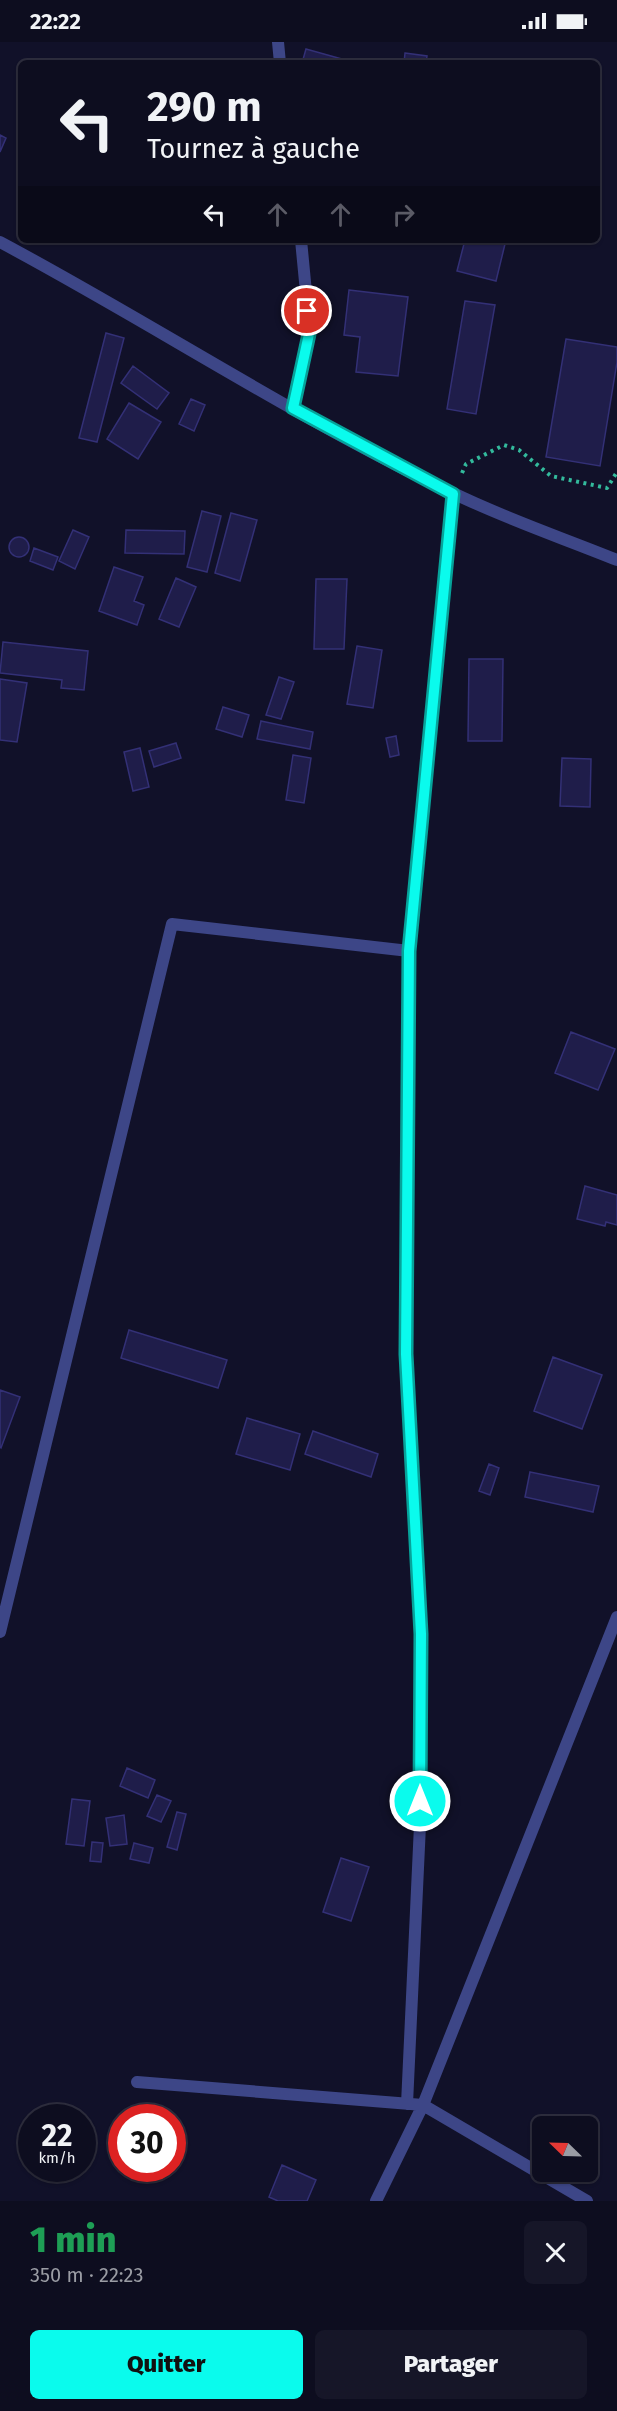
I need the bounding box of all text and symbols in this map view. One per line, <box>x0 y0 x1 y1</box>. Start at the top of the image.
text: 22:22 <box>30 8 81 35</box>
text: 290 m <box>147 82 262 132</box>
icon: left <box>48 84 126 162</box>
text: Tournez à gauche <box>147 133 360 165</box>
icon: left <box>198 198 231 231</box>
icon: ahead <box>261 198 294 231</box>
icon: ahead <box>324 198 357 231</box>
icon: right <box>387 198 420 231</box>
pin <box>281 285 332 336</box>
icon: arrive <box>290 294 323 327</box>
position arrow <box>388 1769 452 1833</box>
speed limit sign: 30 <box>108 2104 186 2182</box>
north arrow <box>532 2116 598 2182</box>
map controls <box>532 2116 598 2182</box>
text: 22 <box>41 2118 73 2154</box>
text: km/h <box>38 2149 76 2167</box>
text: 1 min <box>30 2218 116 2262</box>
button: close <box>524 2221 587 2284</box>
text: 350 m · 22:23 <box>30 2263 143 2287</box>
button: Quitter <box>30 2330 303 2399</box>
button: Partager <box>315 2330 587 2399</box>

